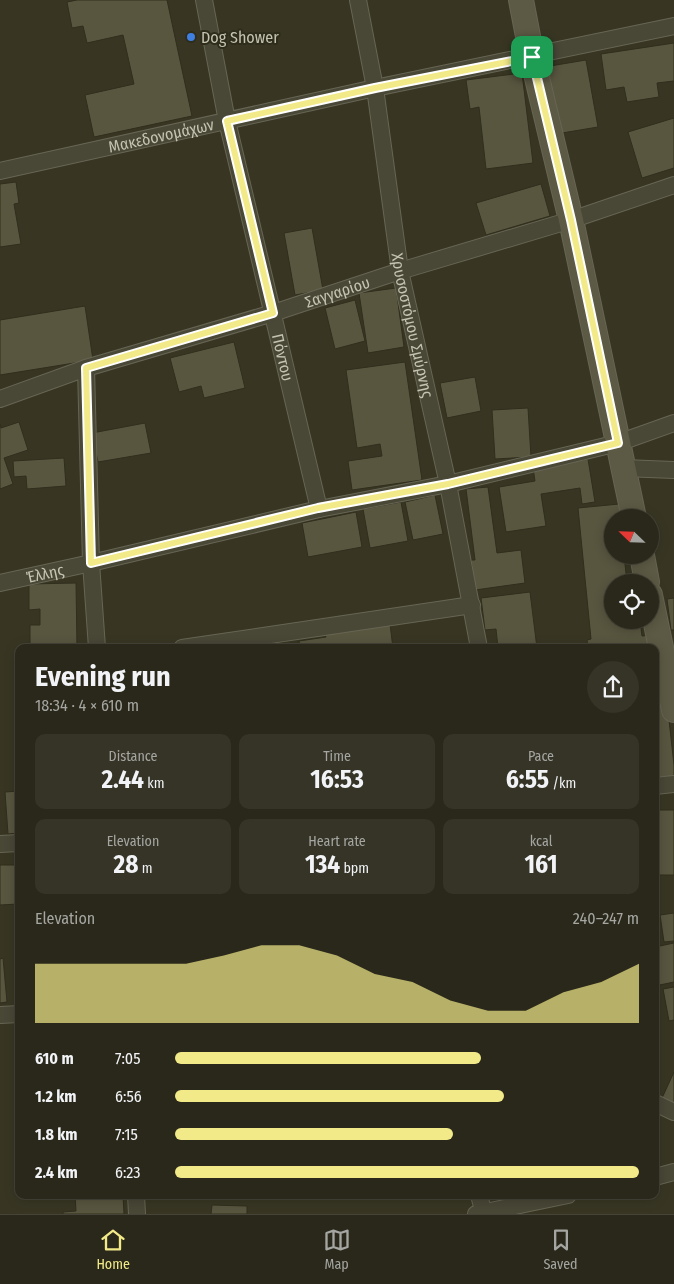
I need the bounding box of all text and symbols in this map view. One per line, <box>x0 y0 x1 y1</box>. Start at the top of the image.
place label: Dog Shower <box>201 28 279 47</box>
marker: Dog Shower <box>185 31 197 43</box>
pin <box>511 36 553 78</box>
icon: arrive <box>518 43 546 71</box>
street label: Μακεδονομάχων <box>107 114 216 156</box>
street label: Χρυσοστόμου Σμύρνης <box>388 252 438 400</box>
street label: Σαγγαρίου <box>302 272 372 311</box>
street label: Πόντου <box>268 332 298 383</box>
north arrow <box>604 509 659 564</box>
map controls <box>604 509 659 629</box>
street label: Έλλης <box>24 560 66 587</box>
button: locate <box>604 574 659 629</box>
text: Evening run <box>35 660 171 693</box>
button: share <box>587 661 639 713</box>
text: 18:34 · 4 × 610 m <box>35 696 139 715</box>
text: Distance <box>109 748 158 765</box>
text: Time <box>323 748 351 765</box>
text: Pace <box>528 748 554 765</box>
text: 2.44 <box>101 765 144 795</box>
text: 16:53 <box>310 765 364 795</box>
text: 6:55 <box>506 765 549 795</box>
text: km <box>144 775 165 792</box>
text: /km <box>549 775 576 792</box>
text: Elevation <box>107 833 159 850</box>
text: Heart rate <box>308 833 366 850</box>
text: kcal <box>530 833 552 850</box>
text: 28 <box>114 850 138 880</box>
text: 134 <box>305 850 340 880</box>
text: 161 <box>525 850 557 880</box>
text: m <box>138 860 152 877</box>
text: bpm <box>340 860 369 877</box>
text: Elevation <box>35 909 95 928</box>
text: 240–247 m <box>573 909 639 928</box>
text: 610 m <box>35 1049 74 1068</box>
text: 7:05 <box>115 1049 141 1068</box>
text: 1.2 km <box>35 1087 77 1106</box>
text: 6:56 <box>115 1087 142 1106</box>
text: 1.8 km <box>35 1125 78 1144</box>
text: 7:15 <box>115 1125 138 1144</box>
text: 2.4 km <box>35 1163 78 1182</box>
text: 6:23 <box>115 1163 141 1182</box>
tab: Home <box>96 1226 130 1273</box>
tab: Map <box>323 1226 351 1273</box>
tab: Saved <box>543 1226 578 1273</box>

